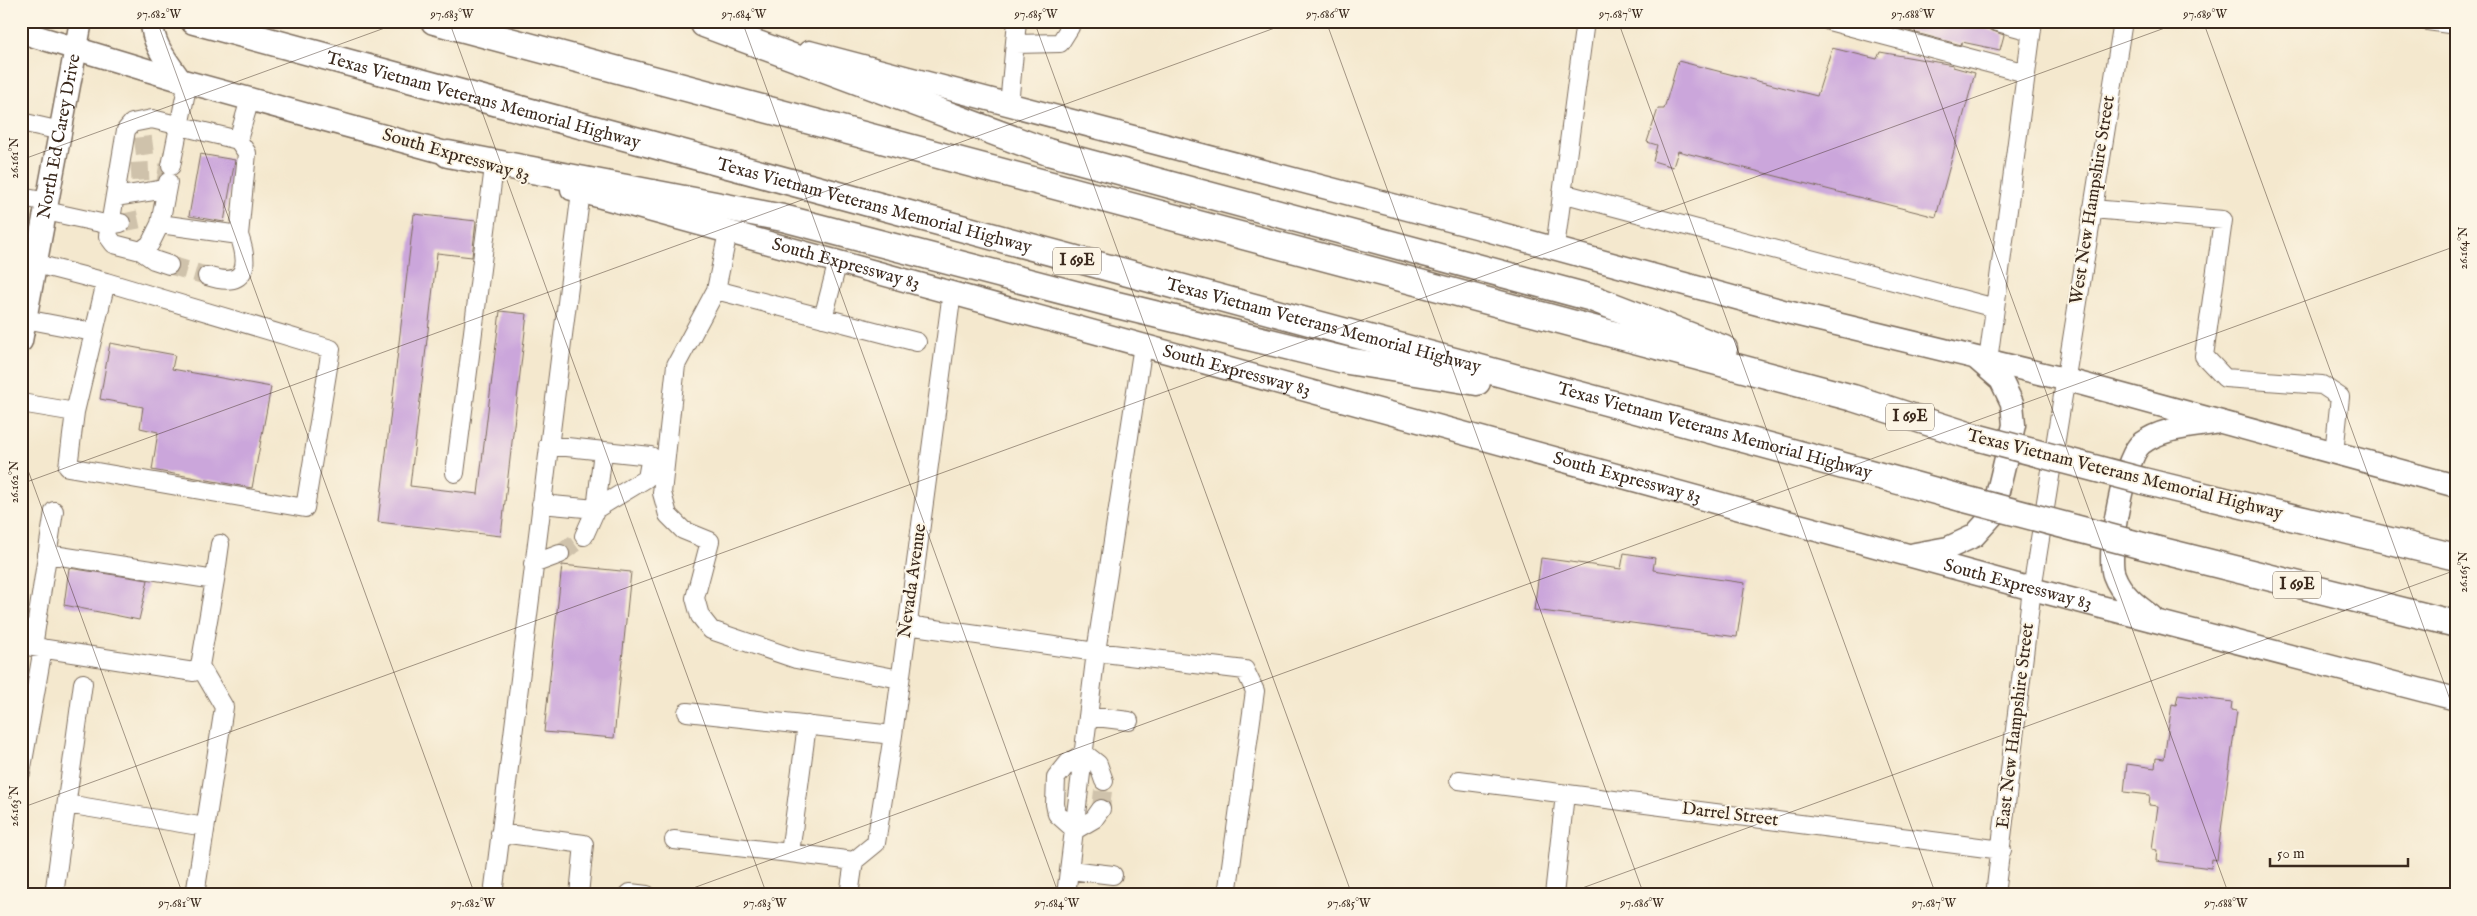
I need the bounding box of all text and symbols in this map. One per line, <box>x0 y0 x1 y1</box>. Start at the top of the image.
text: 97.682°W <box>136 7 182 22</box>
text: 97.683°W <box>430 7 474 22</box>
text: 97.684°W <box>721 7 767 22</box>
text: 97.685°W <box>1014 7 1058 22</box>
text: 97.686°W <box>1305 7 1350 22</box>
text: 97.687°W <box>1598 7 1644 22</box>
text: 97.688°W <box>1890 7 1935 22</box>
text: 97.689°W <box>2182 7 2227 22</box>
street label: Texas Vietnam Veterans Memorial Highway <box>323 47 643 154</box>
street label: North Ed Carey Drive <box>33 52 86 221</box>
street label: West New Hampshire Street <box>2065 94 2121 306</box>
street label: South Expressway 83 <box>380 124 532 188</box>
text: 26.161°N <box>7 137 22 179</box>
street label: Texas Vietnam Veterans Memorial Highway <box>714 153 1034 259</box>
text: 26.164°N <box>2456 226 2471 269</box>
street label: South Expressway 83 <box>769 233 922 295</box>
road number: I 69E <box>1053 248 1101 274</box>
street label: Texas Vietnam Veterans Memorial Highway <box>1164 273 1484 379</box>
street label: South Expressway 83 <box>1160 340 1313 402</box>
street label: Texas Vietnam Veterans Memorial Highway <box>1555 377 1875 485</box>
road number: I 69E <box>1886 404 1934 431</box>
street label: Texas Vietnam Veterans Memorial Highway <box>1965 425 2285 525</box>
street label: South Expressway 83 <box>1551 447 1704 509</box>
text: 26.162°N <box>7 460 22 503</box>
street label: Nevada Avenue <box>894 522 932 640</box>
text: 26.165°N <box>2456 551 2471 593</box>
street label: South Expressway 83 <box>1941 554 2094 616</box>
road number: I 69E <box>2273 572 2321 598</box>
street label: East New Hampshire Street <box>1992 622 2040 830</box>
text: 26.163°N <box>7 785 22 827</box>
street label: Darrel Street <box>1680 798 1780 832</box>
scale bar <box>2270 836 2407 868</box>
text: 50 m <box>2277 844 2305 863</box>
text: 97.681°W <box>158 896 202 911</box>
text: 97.682°W <box>450 896 496 911</box>
text: 97.683°W <box>743 896 787 911</box>
text: 97.684°W <box>1034 896 1080 911</box>
text: 97.685°W <box>1327 896 1371 911</box>
text: 97.686°W <box>1619 896 1664 911</box>
text: 97.687°W <box>1911 896 1957 911</box>
text: 97.688°W <box>2203 896 2248 911</box>

